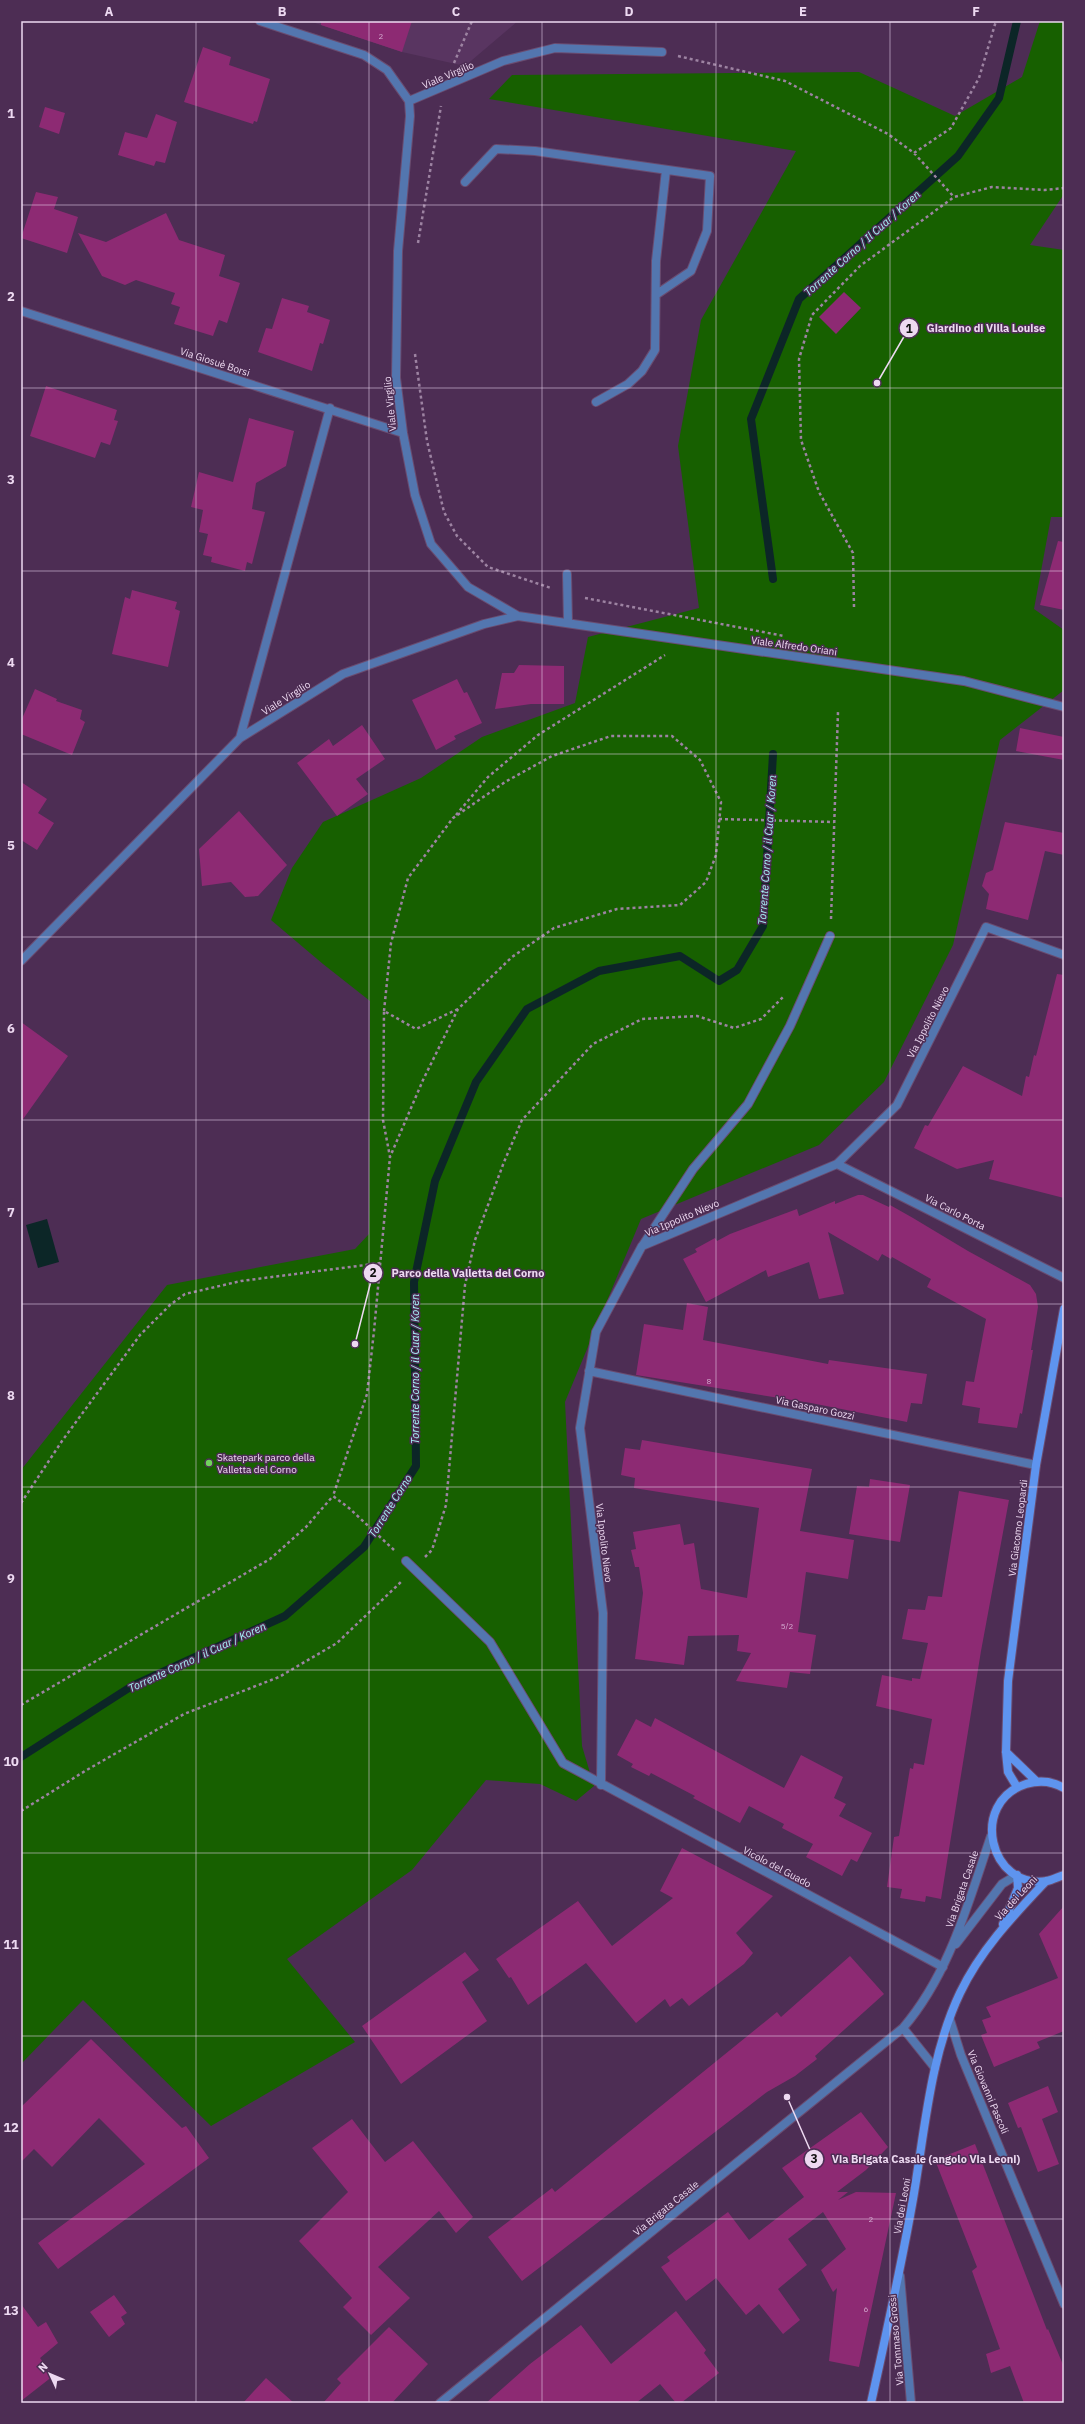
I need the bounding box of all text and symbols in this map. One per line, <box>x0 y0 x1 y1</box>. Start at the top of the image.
text: A <box>105 3 114 20</box>
text: B <box>278 3 287 20</box>
text: C <box>452 3 461 20</box>
text: D <box>624 3 634 20</box>
text: E <box>799 3 807 20</box>
text: F <box>972 3 980 20</box>
house number: 2 <box>379 31 384 41</box>
street label: Viale Virgilio <box>420 58 476 92</box>
text: 1 <box>7 105 15 122</box>
water label: Torrente Corno / Il Cuar / Koren <box>801 187 923 299</box>
text: 2 <box>7 288 15 305</box>
callout: Giardino di Villa Louise <box>899 317 1053 340</box>
text: 1 <box>905 321 913 336</box>
text: Giardino di Villa Louise <box>927 321 1045 335</box>
street label: Via Giosuè Borsi <box>178 345 252 379</box>
street label: Viale Virgilio <box>381 376 399 432</box>
text: 3 <box>7 471 15 488</box>
street label: Viale Alfredo Oriani <box>750 634 838 658</box>
text: 4 <box>7 654 15 671</box>
street label: Viale Virgilio <box>259 678 313 718</box>
water label: Torrente Corno / il Cuar / Koren <box>755 775 779 925</box>
text: 5 <box>7 837 15 854</box>
street label: Via Ippolito Nievo <box>904 983 952 1060</box>
text: 6 <box>7 1020 15 1037</box>
street label: Via Carlo Porta <box>923 1191 988 1233</box>
street label: Via Ippolito Nievo <box>643 1196 722 1240</box>
text: 7 <box>7 1204 15 1221</box>
callout: Parco della Valletta del Corno <box>363 1262 552 1285</box>
text: 2 <box>369 1265 377 1280</box>
text: Parco della Valletta del Corno <box>392 1266 544 1280</box>
water label: Torrente Corno / il Cuar / Koren <box>408 1294 422 1444</box>
house number: 8 <box>707 1376 712 1386</box>
text: 8 <box>7 1387 15 1404</box>
street label: Via Gasparo Gozzi <box>774 1393 856 1423</box>
place label: Skatepark parco della Valletta del Corno <box>217 1451 315 1476</box>
marker: Skatepark parco della Valletta del Corno <box>204 1458 214 1468</box>
water label: Torrente Corno <box>365 1472 415 1540</box>
street label: Via Giacomo Leopardi <box>1006 1479 1030 1577</box>
street label: Via Ippolito Nievo <box>593 1503 615 1584</box>
text: 9 <box>7 1570 15 1587</box>
water label: Torrente Corno / il Cuar / Koren <box>126 1619 268 1695</box>
house number: 5/2 <box>781 1621 794 1631</box>
text: 10 <box>3 1753 19 1770</box>
street label: Vicolo del Guado <box>741 1844 814 1891</box>
street label: Via Brigata Casale <box>943 1848 981 1929</box>
street label: Via dei Leoni <box>992 1873 1040 1923</box>
text: 11 <box>3 1936 19 1953</box>
street label: Via Giovanni Pascoli <box>965 2048 1011 2136</box>
text: 12 <box>3 2119 19 2136</box>
callout: Via Brigata Casale (angolo Via Leoni) <box>804 2148 1028 2171</box>
text: 3 <box>810 2151 818 2166</box>
text: Via Brigata Casale (angolo Via Leoni) <box>832 2152 1020 2166</box>
street label: Via Brigata Casale <box>631 2177 702 2238</box>
street label: Via dei Leoni <box>891 2177 913 2235</box>
house number: 2 <box>869 2214 874 2224</box>
street label: Via Tommaso Grossi <box>886 2294 906 2386</box>
text: 13 <box>3 2302 19 2319</box>
house number: 6 <box>864 2304 869 2314</box>
north arrow <box>30 2354 70 2394</box>
text: N <box>35 2359 51 2375</box>

